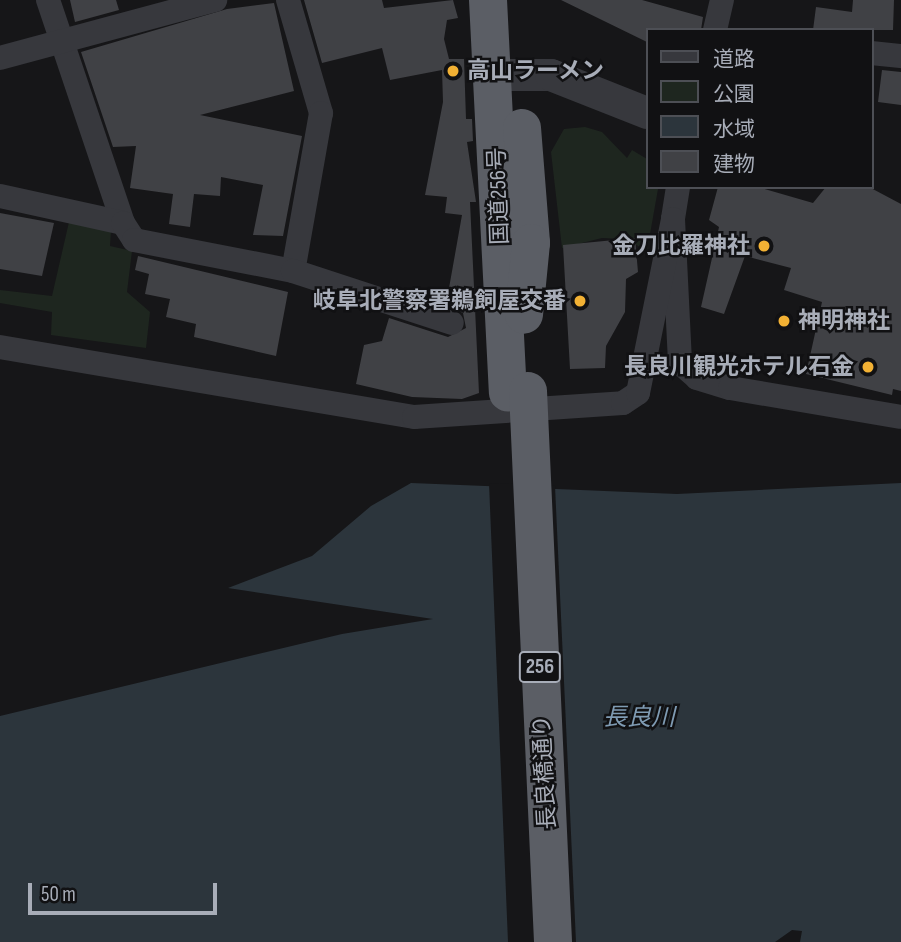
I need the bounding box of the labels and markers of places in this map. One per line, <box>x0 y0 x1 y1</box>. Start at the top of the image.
place label: 高山ラーメン <box>467 57 605 85</box>
marker: 高山ラーメン <box>445 63 461 79</box>
place label: 金刀比羅神社 <box>612 232 750 260</box>
marker: 金刀比羅神社 <box>756 238 772 254</box>
place label: 岐阜北警察署鵜飼屋交番 <box>313 287 566 315</box>
marker: 岐阜北警察署鵜飼屋交番 <box>572 293 588 309</box>
place label: 神明神社 <box>798 307 890 335</box>
marker: 神明神社 <box>776 313 792 329</box>
place label: 長良川観光ホテル石金 <box>624 353 854 381</box>
marker: 長良川観光ホテル石金 <box>860 359 876 375</box>

